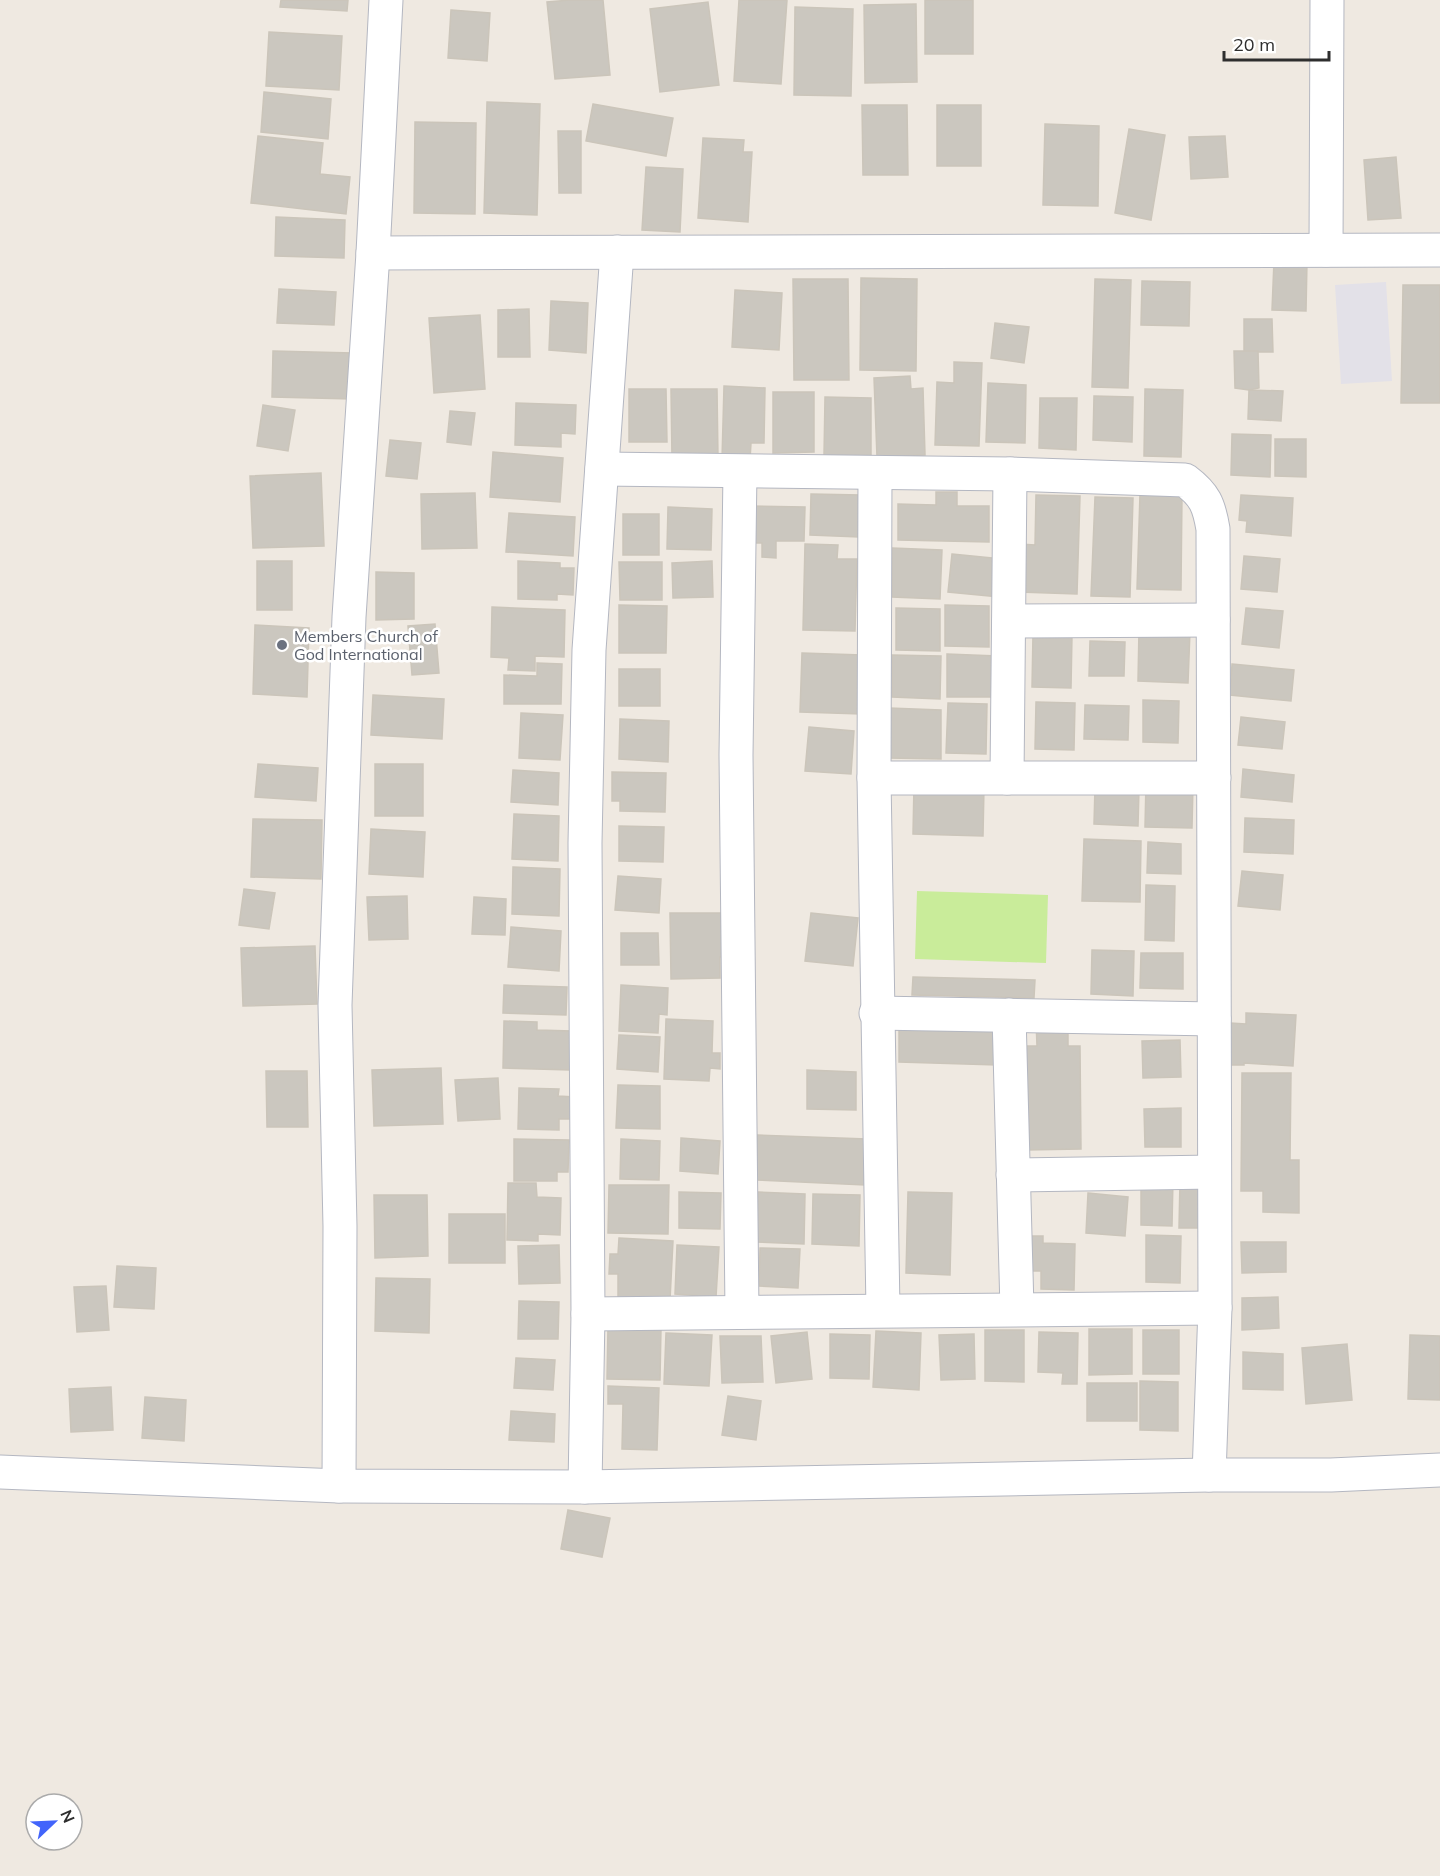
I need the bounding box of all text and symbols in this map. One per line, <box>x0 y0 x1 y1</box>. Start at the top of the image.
scale bar <box>1224 24 1329 62</box>
text: 20 m <box>1233 33 1275 56</box>
place label: Members Church of God International <box>294 626 438 664</box>
marker: Members Church of God International <box>275 638 289 652</box>
north arrow <box>24 1792 84 1852</box>
text: N <box>56 1807 79 1826</box>

